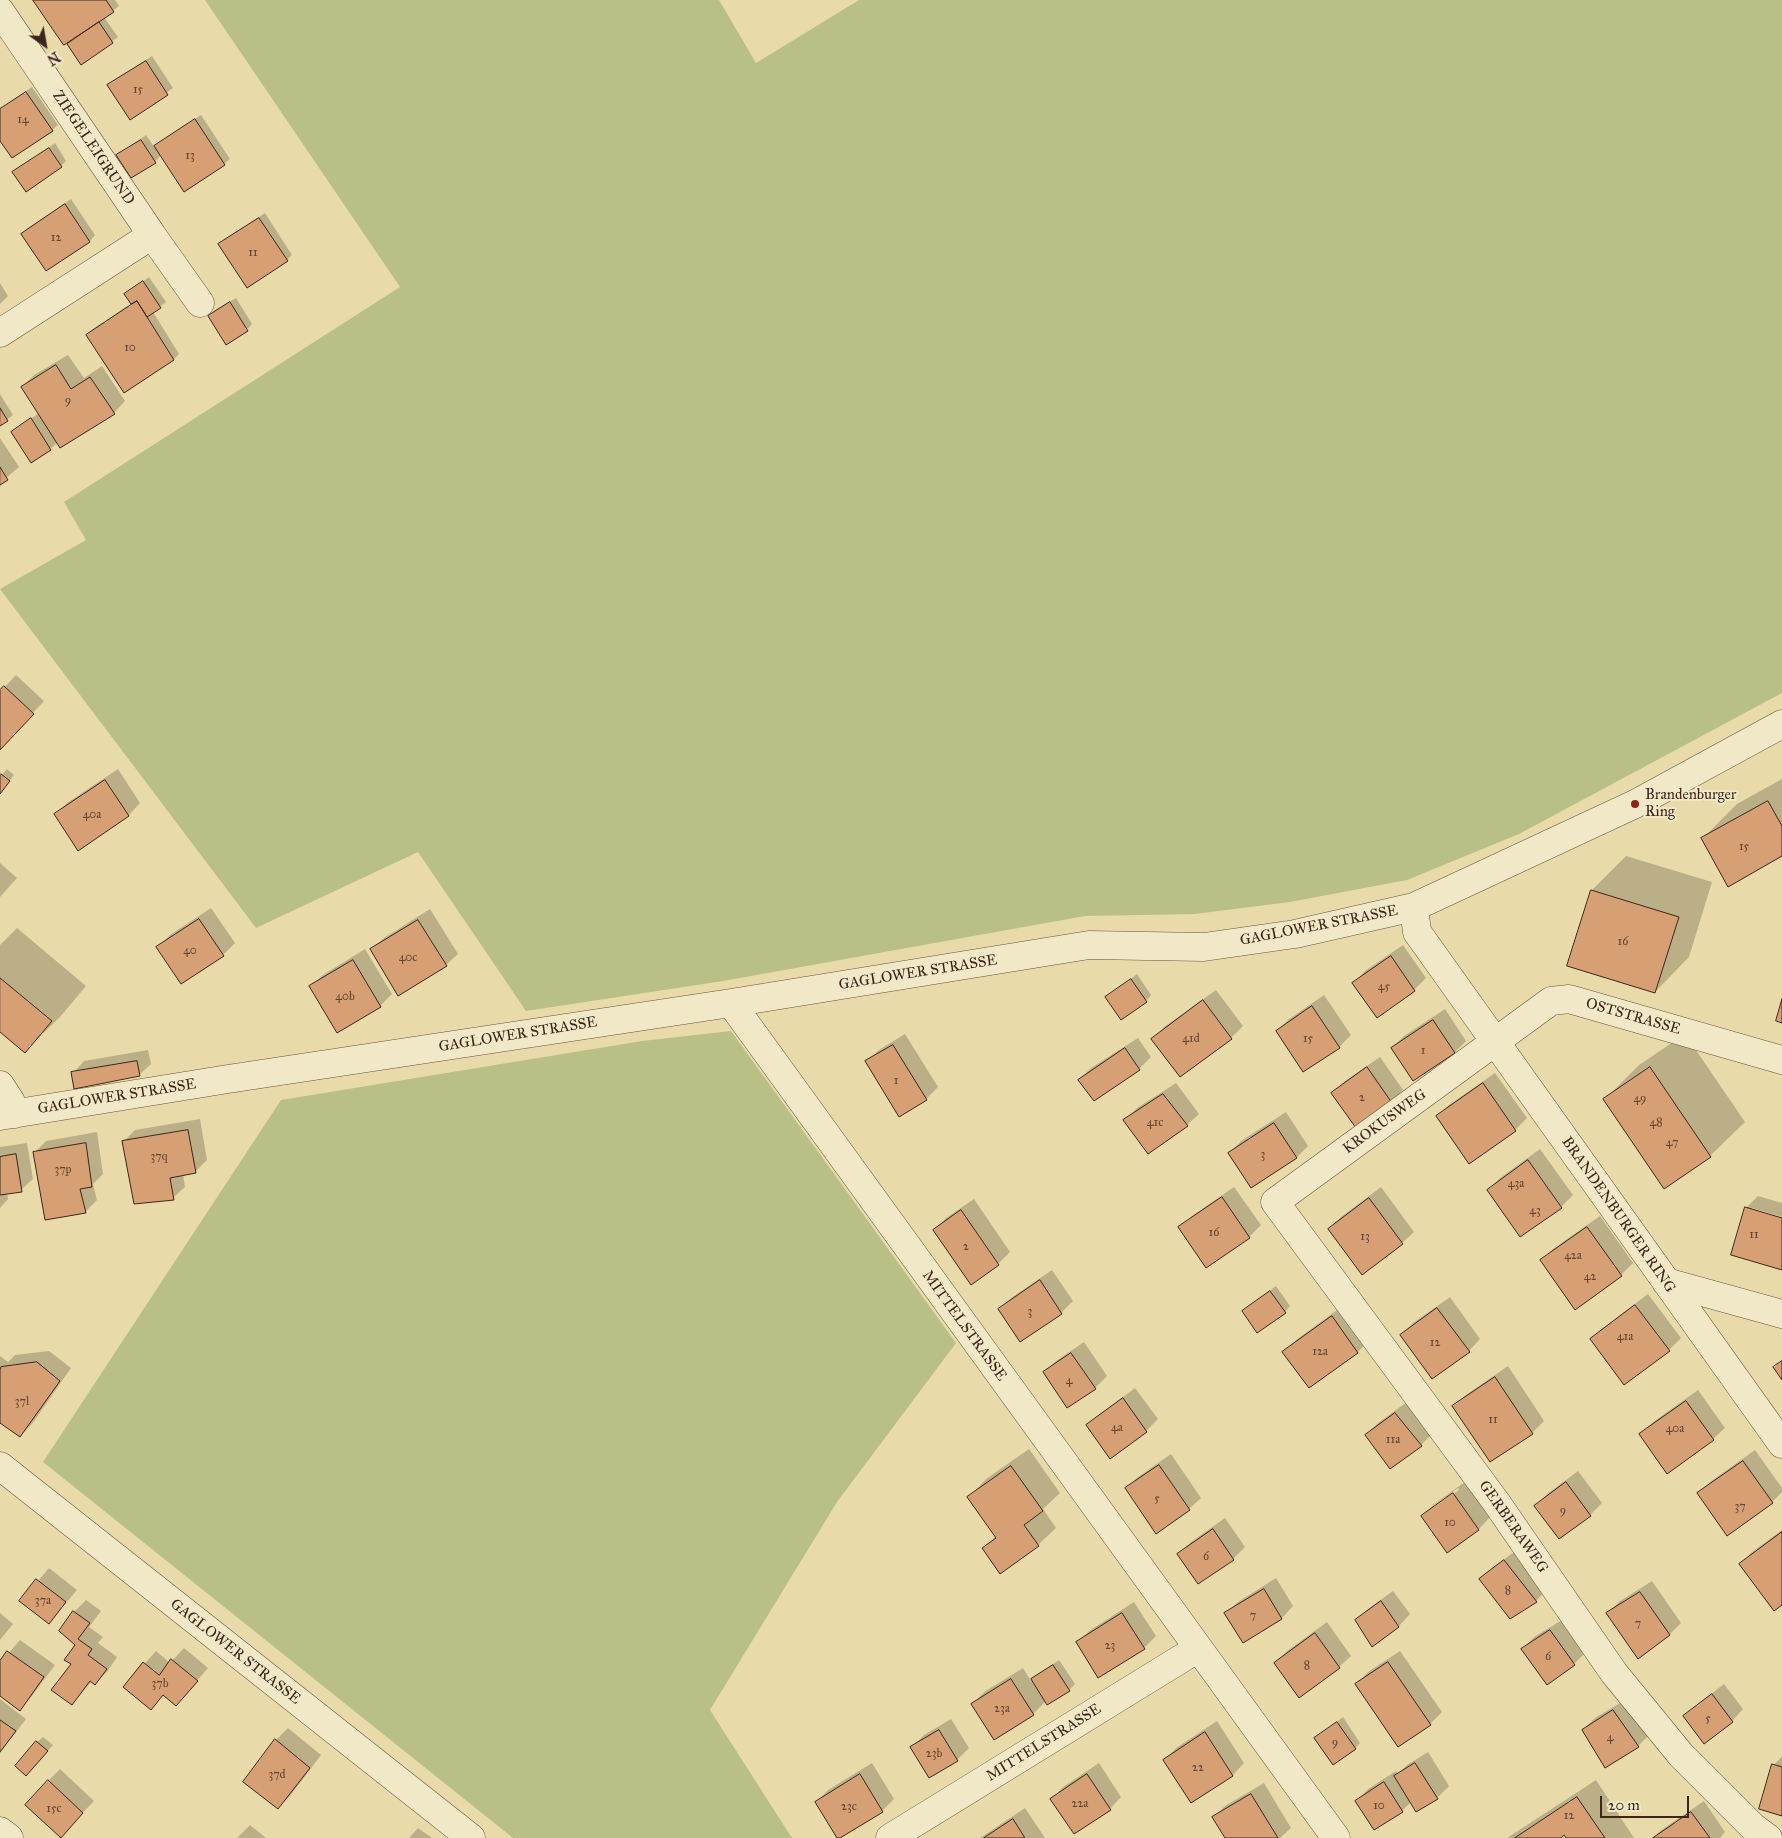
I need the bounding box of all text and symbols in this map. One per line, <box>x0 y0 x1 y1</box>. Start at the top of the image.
north arrow <box>20 20 70 70</box>
text: N <box>44 48 63 68</box>
house number: 15 <box>133 83 143 97</box>
street label: ZIEGELEIGRUND <box>48 88 138 208</box>
house number: 14 <box>17 113 29 127</box>
house number: 13 <box>185 149 195 163</box>
house number: 12 <box>51 231 61 245</box>
house number: 11 <box>248 246 258 260</box>
house number: 10 <box>124 341 136 355</box>
house number: 9 <box>65 394 71 408</box>
place label: Brandenburger Ring <box>1645 786 1736 821</box>
marker: Brandenburger Ring <box>1629 798 1641 810</box>
house number: 40a <box>83 808 101 822</box>
house number: 15 <box>1739 840 1749 854</box>
street label: GAGLOWER STRASSE <box>1239 902 1399 950</box>
house number: 16 <box>1618 935 1628 949</box>
house number: 40 <box>183 944 197 958</box>
house number: 40c <box>399 951 417 965</box>
street label: GAGLOWER STRASSE <box>837 952 999 994</box>
house number: 45 <box>1378 980 1390 994</box>
house number: 40b <box>335 990 355 1004</box>
street label: OSTSTRASSE <box>1583 995 1683 1039</box>
street label: GAGLOWER STRASSE <box>437 1014 599 1056</box>
house number: 41d <box>1182 1032 1200 1046</box>
house number: 15 <box>1303 1032 1313 1046</box>
house number: 1 <box>1421 1044 1425 1058</box>
house number: 1 <box>894 1074 898 1088</box>
street label: GAGLOWER STRASSE <box>36 1076 198 1118</box>
street label: KROKUSWEG <box>1340 1086 1430 1158</box>
house number: 2 <box>1359 1091 1365 1105</box>
house number: 49 <box>1633 1092 1647 1106</box>
house number: 41c <box>1147 1116 1163 1130</box>
house number: 48 <box>1649 1116 1663 1130</box>
street label: BRANDENBURGER RING <box>1557 1134 1679 1296</box>
house number: 47 <box>1666 1136 1678 1150</box>
house number: 3 <box>1261 1148 1265 1162</box>
house number: 37q <box>151 1150 167 1164</box>
house number: 37p <box>54 1163 72 1177</box>
house number: 43a <box>1508 1177 1524 1191</box>
house number: 43 <box>1529 1204 1541 1218</box>
house number: 16 <box>1209 1226 1219 1240</box>
house number: 11 <box>1749 1228 1759 1242</box>
house number: 13 <box>1360 1230 1370 1244</box>
house number: 2 <box>963 1240 969 1254</box>
house number: 42a <box>1564 1249 1582 1263</box>
street label: MITTELSTRASSE <box>918 1267 1010 1385</box>
house number: 42 <box>1584 1270 1596 1284</box>
house number: 3 <box>1028 1305 1032 1319</box>
house number: 41a <box>1617 1330 1633 1344</box>
house number: 12 <box>1430 1336 1440 1350</box>
house number: 12a <box>1312 1345 1328 1359</box>
house number: 4 <box>1066 1374 1072 1388</box>
house number: 37l <box>15 1395 29 1409</box>
house number: 11 <box>1488 1413 1498 1427</box>
house number: 4a <box>1111 1421 1123 1435</box>
house number: 40a <box>1666 1422 1684 1436</box>
house number: 11a <box>1386 1433 1400 1447</box>
street label: GERBERAWEG <box>1474 1477 1552 1577</box>
house number: 5 <box>1154 1492 1160 1506</box>
house number: 37 <box>1734 1500 1746 1514</box>
house number: 9 <box>1560 1504 1566 1518</box>
house number: 10 <box>1444 1516 1456 1530</box>
house number: 6 <box>1203 1550 1209 1564</box>
house number: 8 <box>1505 1584 1511 1598</box>
house number: 37a <box>35 1594 51 1608</box>
street label: GAGLOWER STRASSE <box>166 1596 304 1708</box>
house number: 7 <box>1250 1609 1256 1623</box>
house number: 7 <box>1635 1617 1641 1631</box>
house number: 23 <box>1105 1639 1115 1653</box>
house number: 6 <box>1545 1650 1551 1664</box>
house number: 8 <box>1304 1659 1310 1673</box>
house number: 37b <box>151 1677 169 1691</box>
street label: MITTELSTRASSE <box>983 1700 1105 1786</box>
house number: 23a <box>994 1702 1010 1716</box>
house number: 5 <box>1705 1712 1711 1726</box>
house number: 4 <box>1607 1731 1613 1745</box>
house number: 9 <box>1332 1736 1338 1750</box>
house number: 23b <box>926 1747 942 1761</box>
house number: 22 <box>1192 1761 1204 1775</box>
house number: 37d <box>268 1768 286 1782</box>
scale bar <box>1602 1786 1691 1818</box>
text: 20 m <box>1608 1796 1640 1814</box>
house number: 22a <box>1072 1797 1088 1811</box>
house number: 10 <box>1373 1799 1385 1813</box>
house number: 23c <box>841 1800 857 1814</box>
house number: 15c <box>46 1802 62 1816</box>
house number: 12 <box>1564 1809 1574 1823</box>

